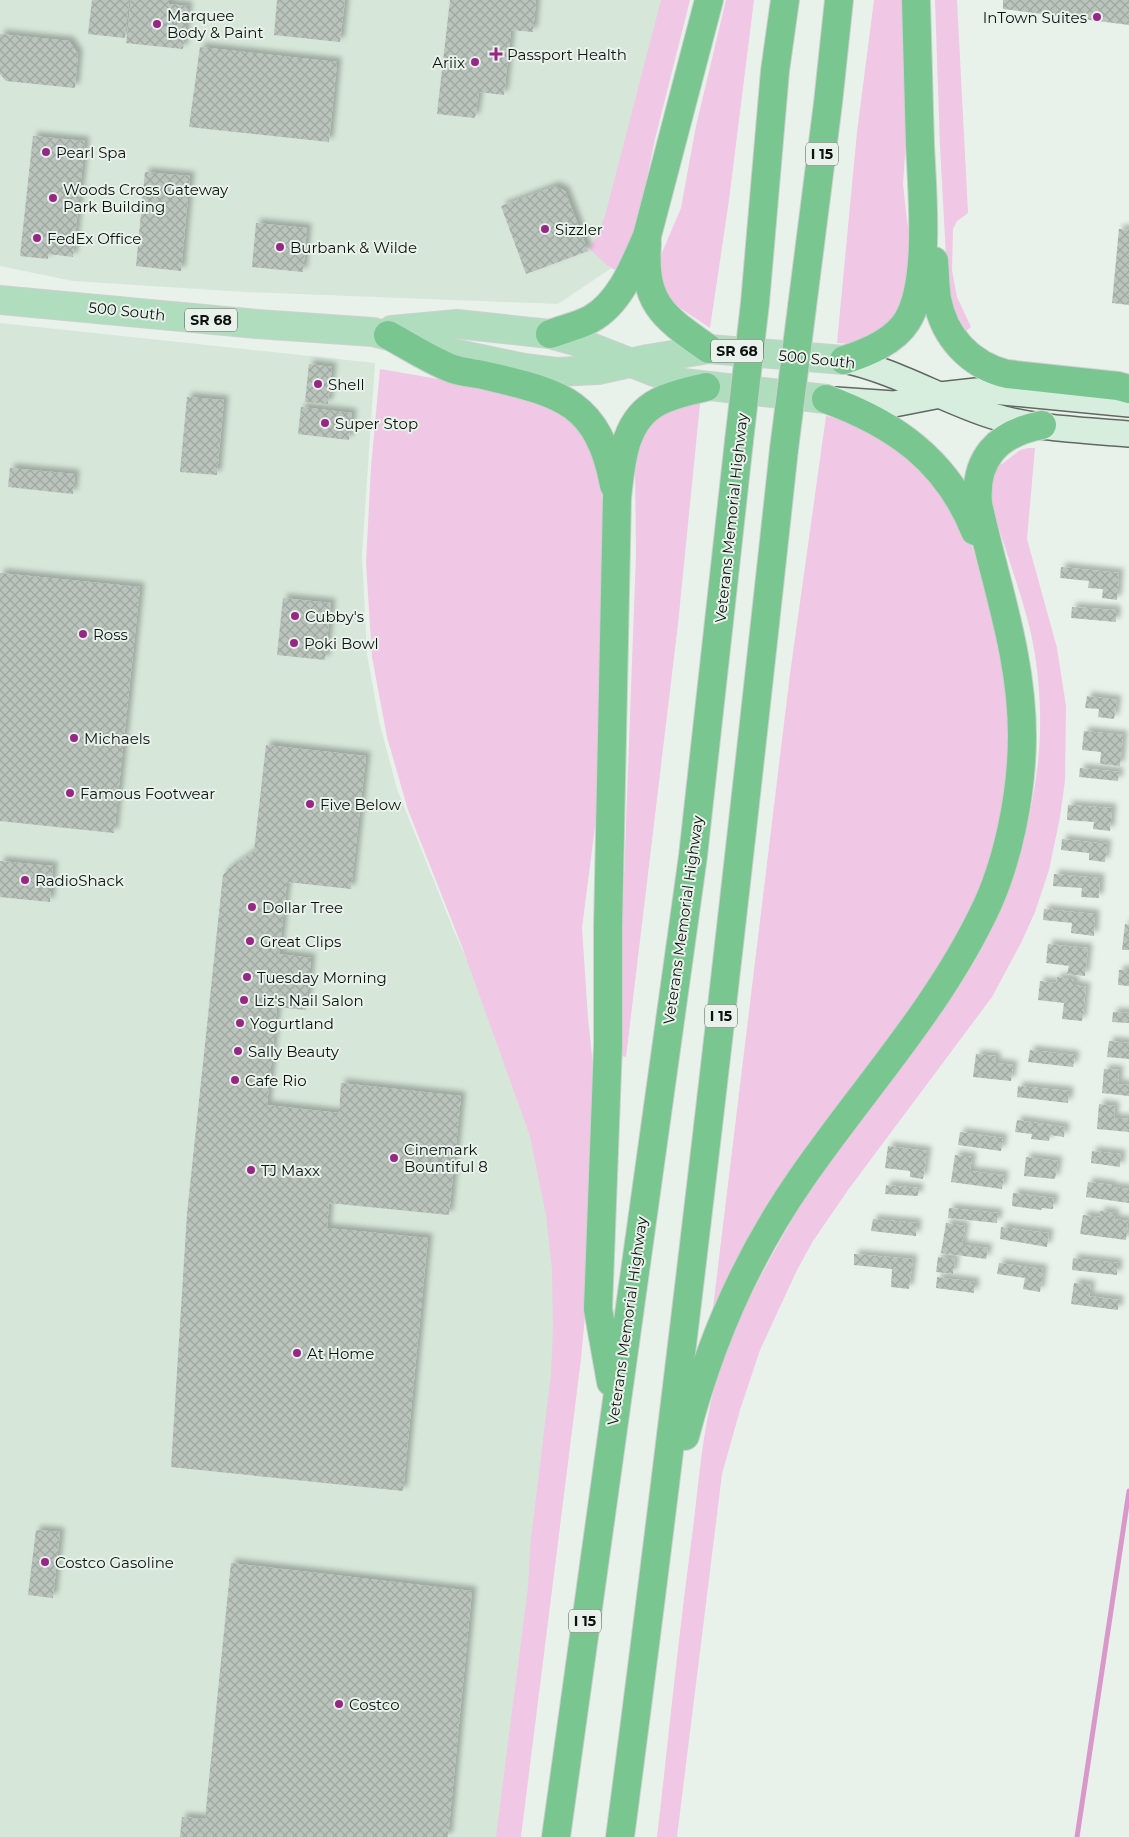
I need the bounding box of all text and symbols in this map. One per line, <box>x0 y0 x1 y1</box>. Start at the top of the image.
place label: Marquee Body & Paint <box>167 6 264 42</box>
place label: InTown Suites <box>983 8 1087 27</box>
marker: InTown Suites <box>1091 11 1103 23</box>
marker: Marquee Body & Paint <box>151 18 163 30</box>
place label: Passport Health <box>507 45 627 64</box>
marker: Passport Health <box>489 47 503 61</box>
place label: Ariix <box>432 53 465 72</box>
marker: Ariix <box>469 56 481 68</box>
road number: I 15 <box>806 142 838 166</box>
place label: Pearl Spa <box>56 143 126 162</box>
marker: Pearl Spa <box>40 146 52 158</box>
place label: Woods Cross Gateway Park Building <box>63 180 229 216</box>
marker: Woods Cross Gateway Park Building <box>47 192 59 204</box>
place label: Sizzler <box>555 220 603 239</box>
marker: Sizzler <box>539 223 551 235</box>
place label: FedEx Office <box>47 229 141 248</box>
marker: FedEx Office <box>31 232 43 244</box>
place label: Burbank & Wilde <box>290 238 417 257</box>
marker: Burbank & Wilde <box>274 241 286 253</box>
street label: 500 South <box>88 298 166 324</box>
road number: SR 68 <box>185 308 237 332</box>
road number: SR 68 <box>711 340 763 362</box>
street label: 500 South <box>778 346 856 372</box>
place label: Shell <box>328 375 365 394</box>
marker: Shell <box>312 378 324 390</box>
street label: Veterans Memorial Highway <box>711 411 752 624</box>
place label: Super Stop <box>335 414 418 433</box>
marker: Super Stop <box>319 417 331 429</box>
place label: Cubby's <box>305 607 364 626</box>
marker: Cubby's <box>289 610 301 622</box>
place label: Ross <box>93 625 128 644</box>
marker: Ross <box>77 628 89 640</box>
place label: Poki Bowl <box>304 634 379 653</box>
marker: Poki Bowl <box>288 637 300 649</box>
place label: Michaels <box>84 729 150 748</box>
marker: Michaels <box>68 732 80 744</box>
place label: Famous Footwear <box>80 784 215 803</box>
marker: Famous Footwear <box>64 787 76 799</box>
place label: Five Below <box>320 795 402 814</box>
marker: Five Below <box>304 798 316 810</box>
street label: Veterans Memorial Highway <box>659 813 707 1026</box>
place label: RadioShack <box>35 871 124 890</box>
marker: RadioShack <box>19 874 31 886</box>
place label: Dollar Tree <box>262 898 343 917</box>
marker: Dollar Tree <box>246 901 258 913</box>
place label: Great Clips <box>260 932 341 951</box>
marker: Great Clips <box>244 935 256 947</box>
place label: Tuesday Morning <box>257 968 387 987</box>
marker: Tuesday Morning <box>241 971 253 983</box>
place label: Liz's Nail Salon <box>254 991 364 1010</box>
marker: Liz's Nail Salon <box>238 994 250 1006</box>
road number: I 15 <box>705 1004 737 1028</box>
place label: Yogurtland <box>250 1014 334 1033</box>
marker: Yogurtland <box>234 1017 246 1029</box>
place label: Sally Beauty <box>248 1042 340 1061</box>
marker: Sally Beauty <box>232 1045 244 1057</box>
place label: Cafe Rio <box>245 1071 307 1090</box>
marker: Cafe Rio <box>229 1074 241 1086</box>
place label: Cinemark Bountiful 8 <box>404 1140 488 1176</box>
marker: Cinemark Bountiful 8 <box>388 1152 400 1164</box>
place label: TJ Maxx <box>261 1161 320 1180</box>
marker: TJ Maxx <box>245 1164 257 1176</box>
street label: Veterans Memorial Highway <box>603 1214 651 1427</box>
place label: At Home <box>307 1344 374 1363</box>
marker: At Home <box>291 1347 303 1359</box>
place label: Costco Gasoline <box>55 1553 174 1572</box>
marker: Costco Gasoline <box>39 1556 51 1568</box>
road number: I 15 <box>569 1610 601 1632</box>
place label: Costco <box>349 1695 400 1714</box>
marker: Costco <box>333 1698 345 1710</box>

